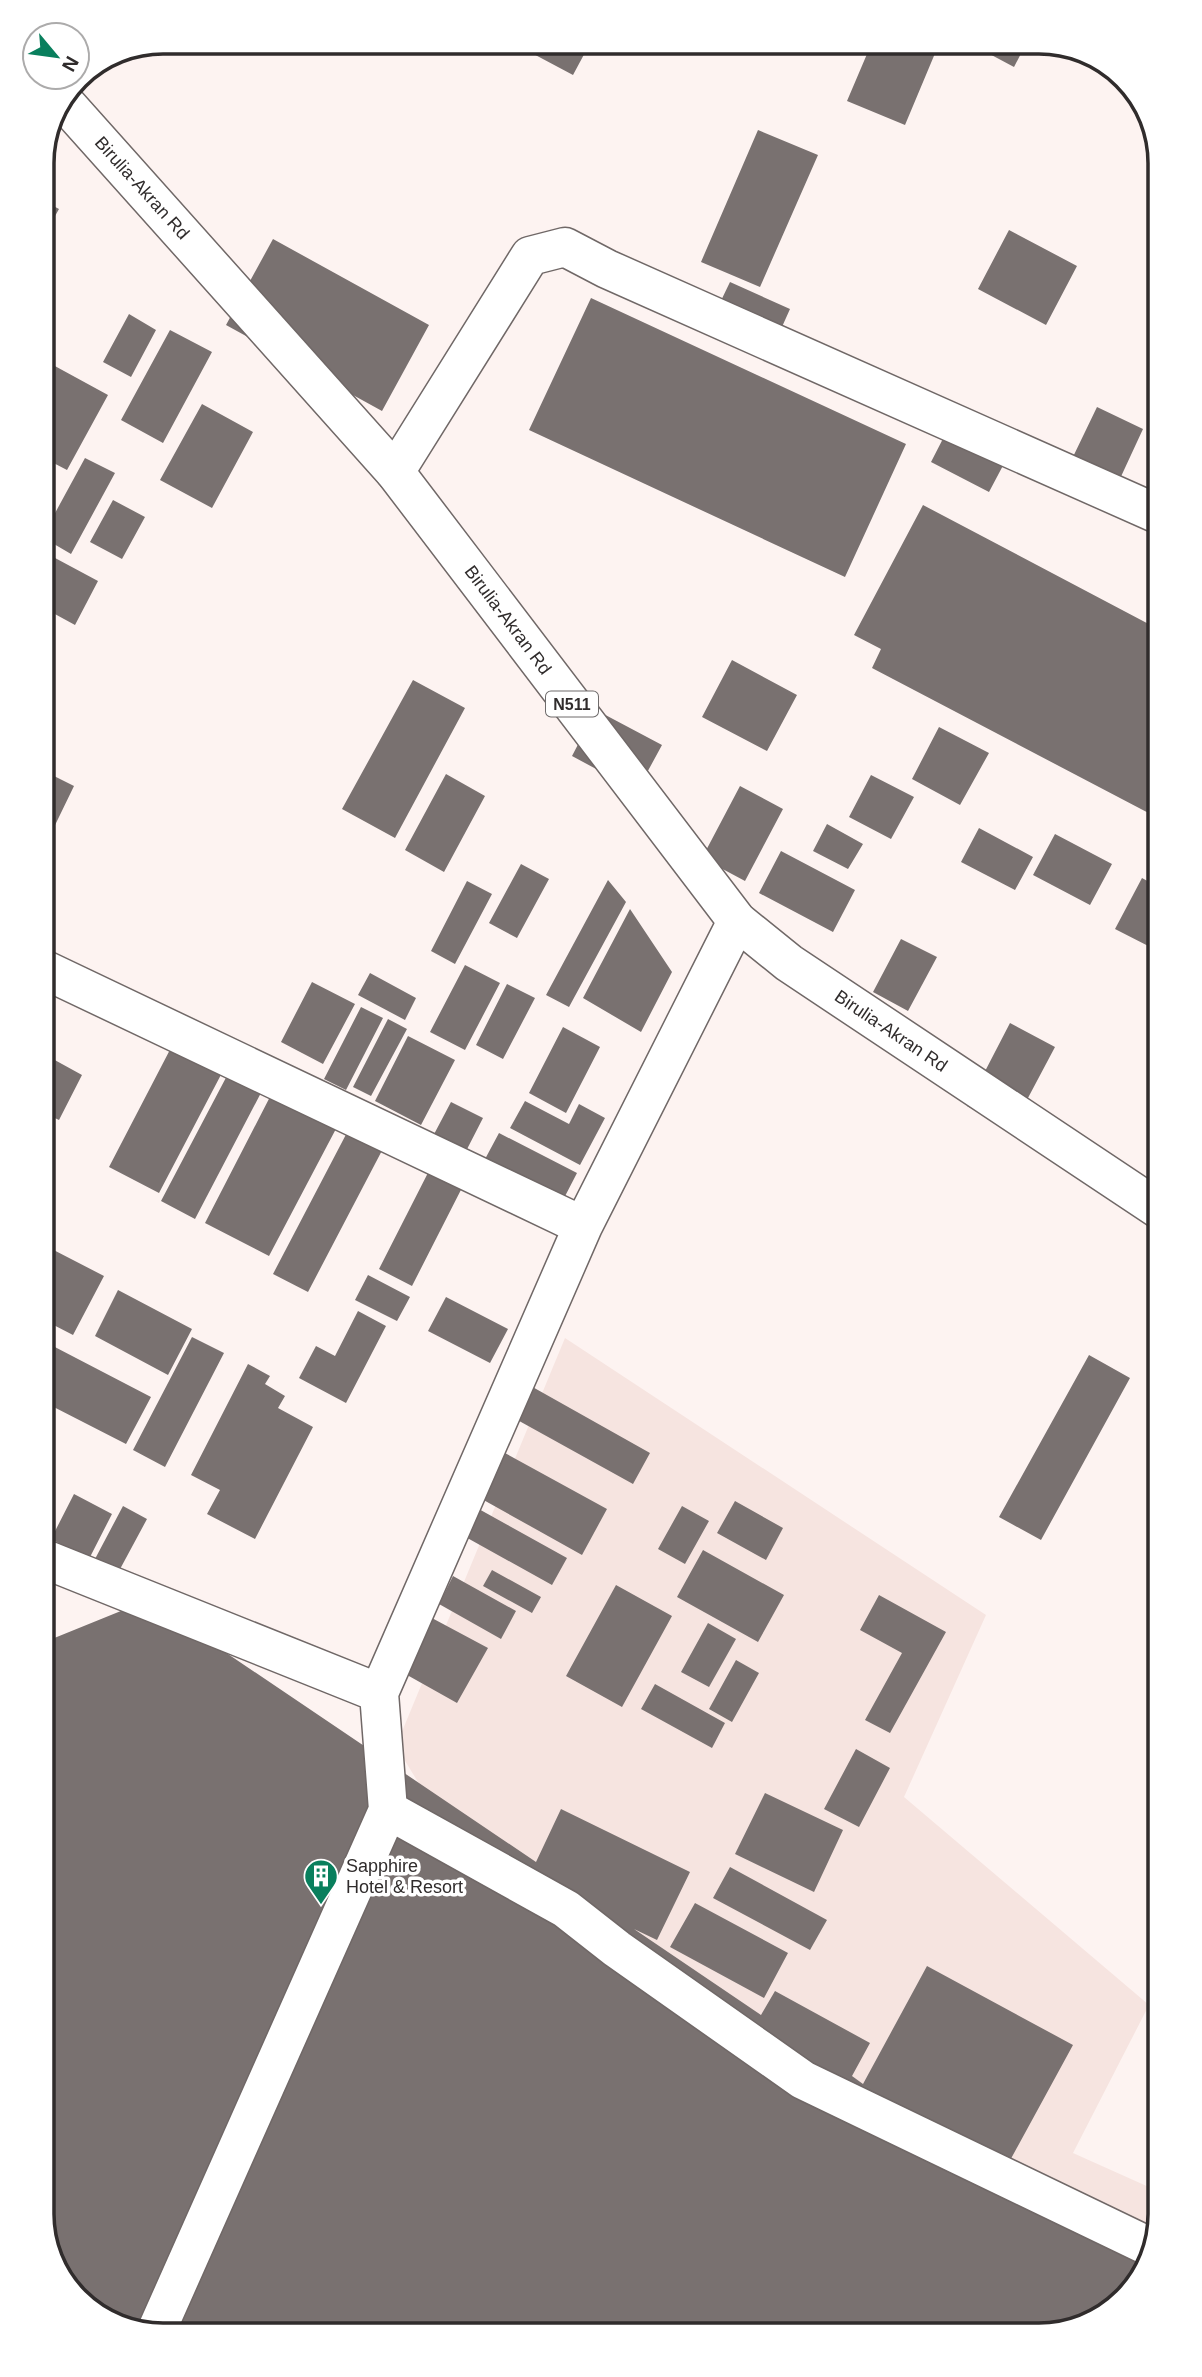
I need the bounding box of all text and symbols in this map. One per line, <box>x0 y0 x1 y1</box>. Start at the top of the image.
north arrow <box>21 21 91 91</box>
text: N <box>58 53 83 75</box>
street label: Birulia-Akran Rd <box>91 133 193 243</box>
street label: Birulia-Akran Rd <box>461 562 555 678</box>
road number: N511 <box>546 692 598 716</box>
street label: Birulia-Akran Rd <box>831 986 951 1076</box>
place label: Sapphire Hotel & Resort <box>346 1856 463 1897</box>
building icon: Sapphire Hotel & Resort <box>302 1857 340 1906</box>

